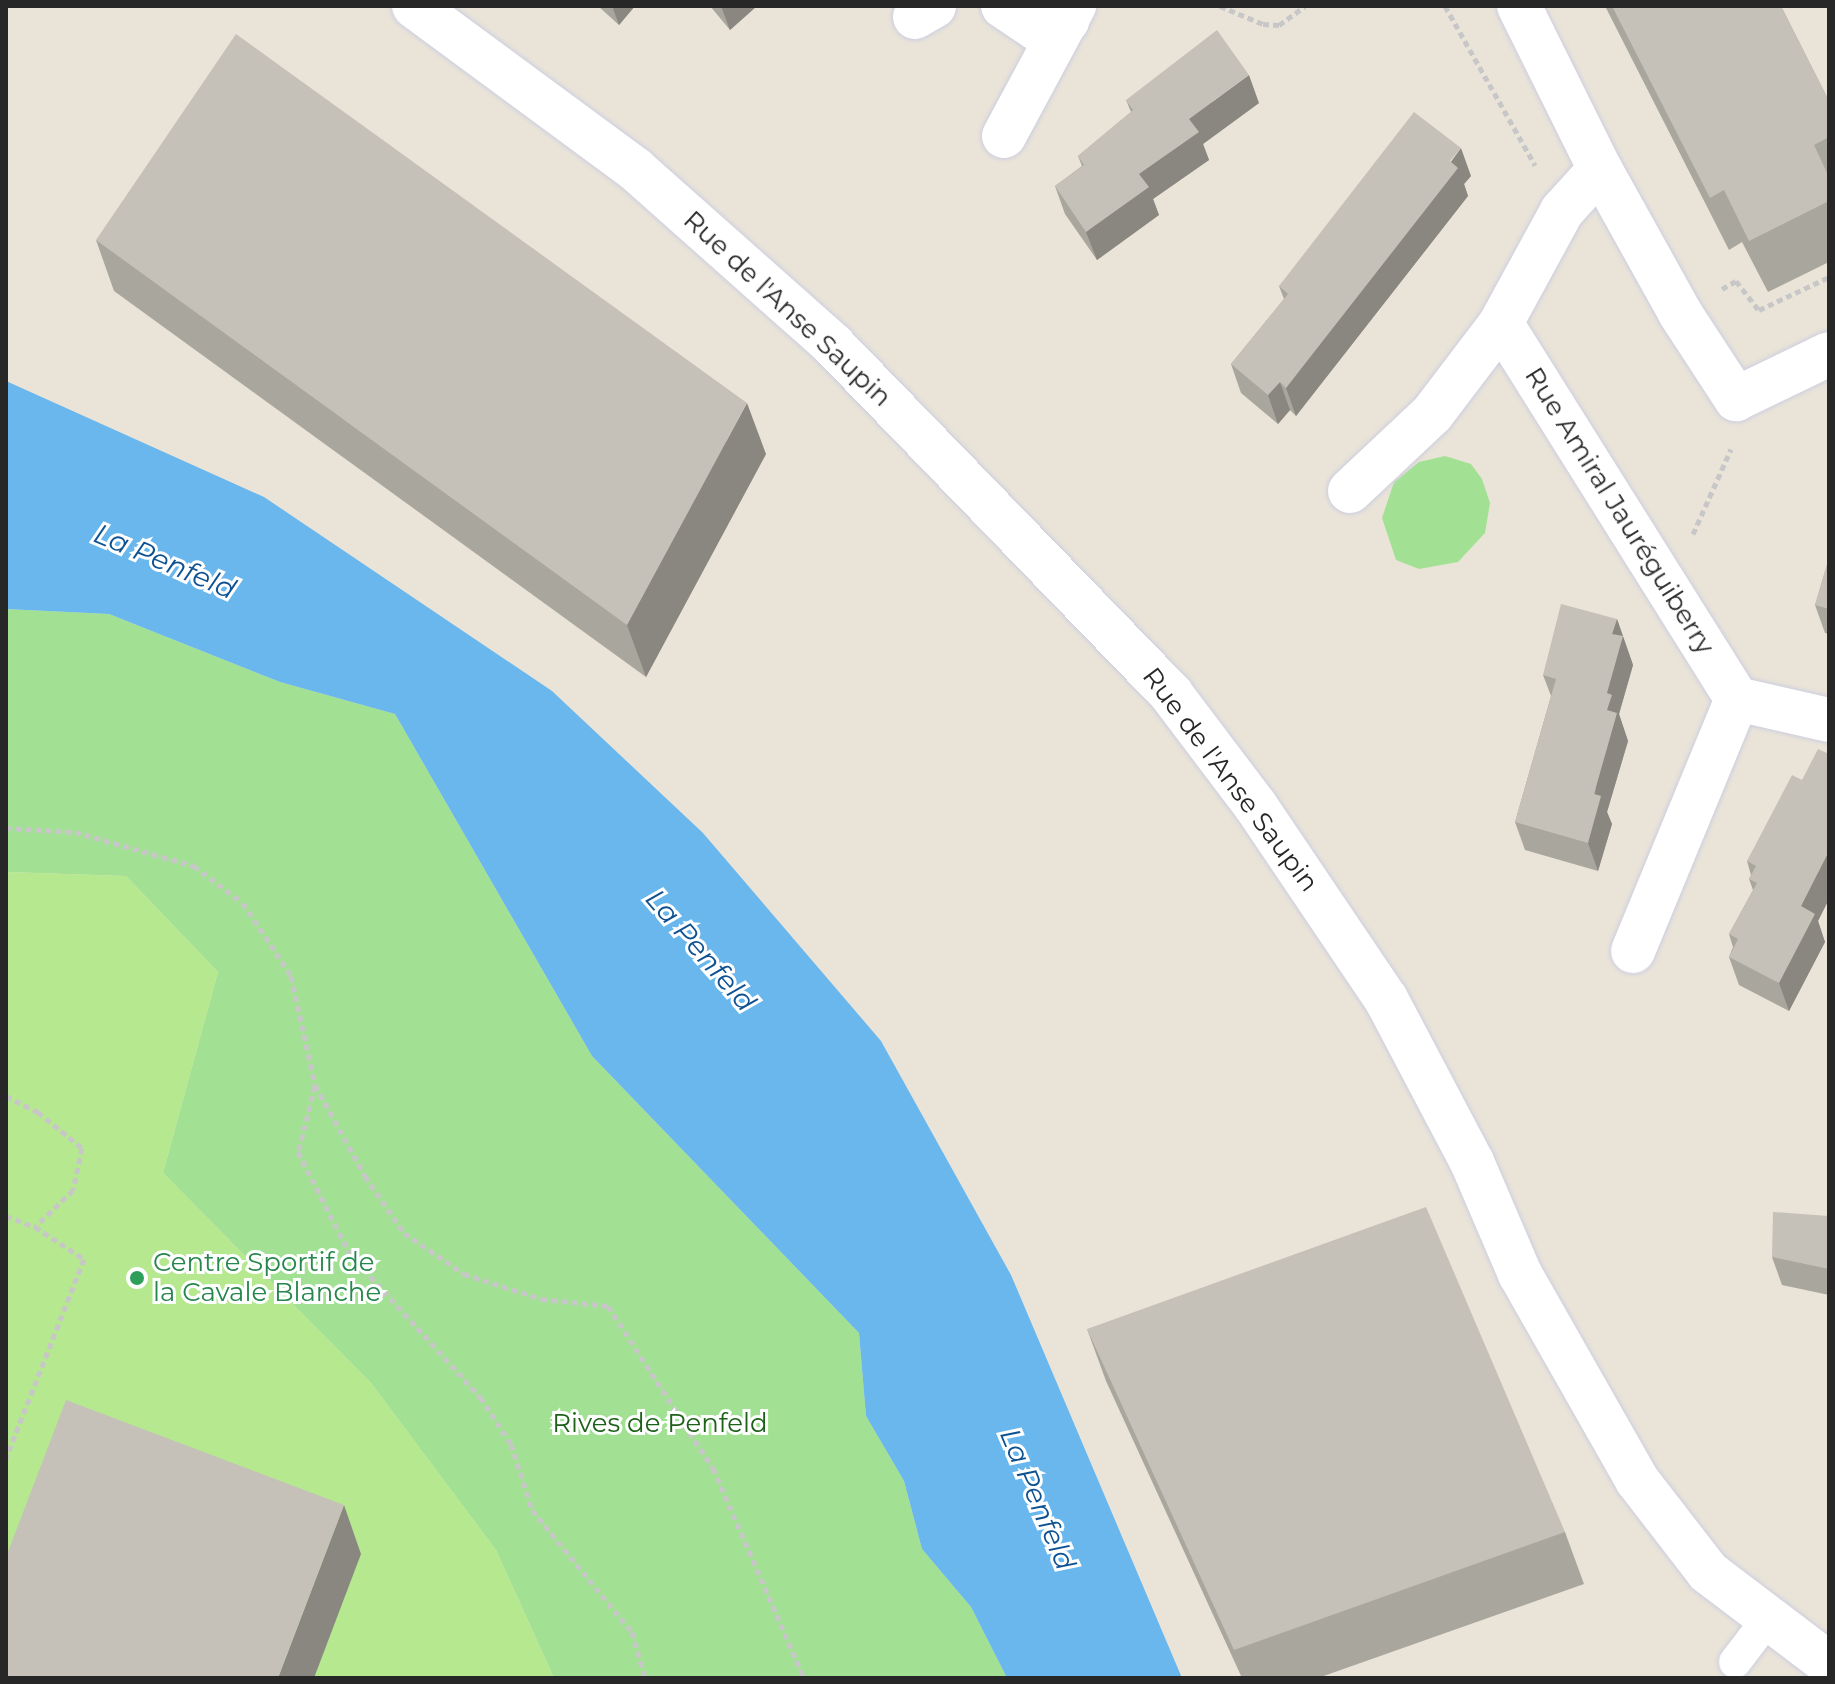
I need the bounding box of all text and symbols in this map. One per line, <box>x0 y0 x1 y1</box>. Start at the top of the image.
street label: Rue de l'Anse Saupin <box>677 205 897 413</box>
street label: Rue Amiral Jauréguiberry <box>1518 362 1720 660</box>
water label: La Penfeld <box>89 516 241 606</box>
street label: Rue de l'Anse Saupin <box>1136 662 1324 898</box>
water label: La Penfeld <box>639 882 763 1018</box>
place label: Centre Sportif de la Cavale Blanche <box>153 1247 381 1308</box>
marker: Centre Sportif de la Cavale Blanche <box>128 1269 146 1287</box>
park label: Rives de Penfeld <box>552 1408 768 1440</box>
water label: La Penfeld <box>993 1423 1083 1575</box>

